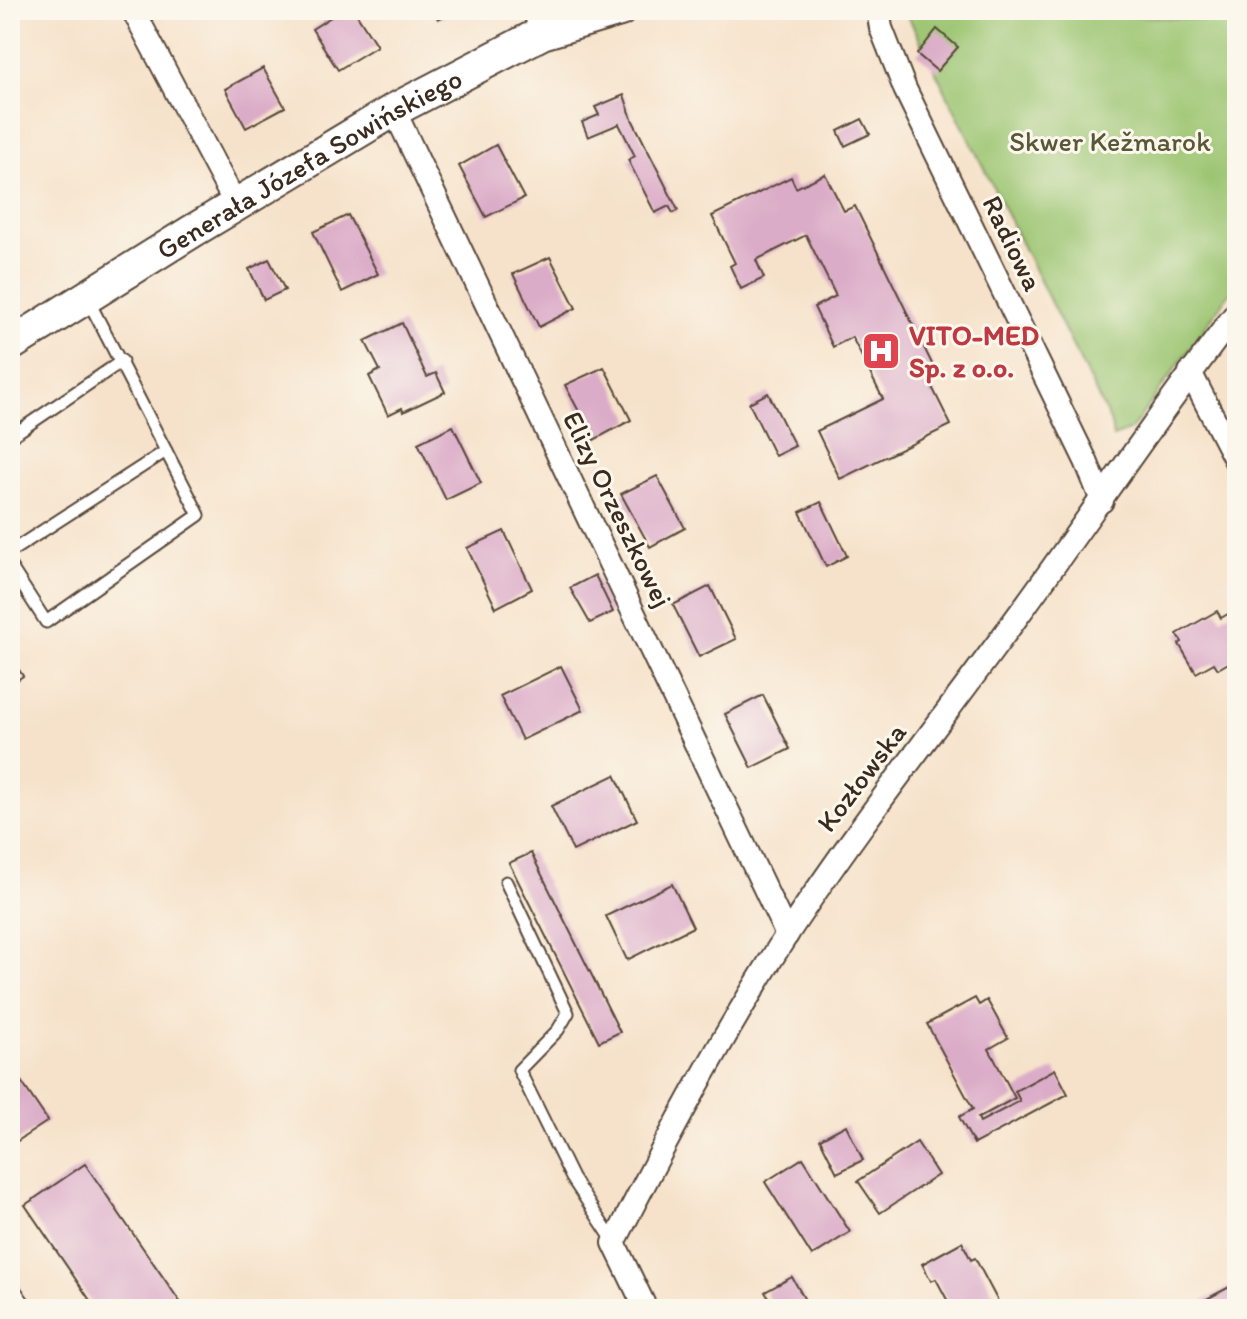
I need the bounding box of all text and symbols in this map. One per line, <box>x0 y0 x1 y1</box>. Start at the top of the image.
street label: Generała Józefa Sowińskiego <box>150 61 468 266</box>
park label: Skwer Kežmarok <box>1009 124 1211 158</box>
street label: Radiowa <box>975 190 1051 297</box>
place label: VITO-MED Sp. z o.o. <box>909 318 1039 384</box>
hospital icon: VITO-MED Sp. z o.o. <box>860 330 902 372</box>
street label: Elizy Orzeszkowej <box>556 405 680 613</box>
street label: Kozłowska <box>809 715 913 838</box>

